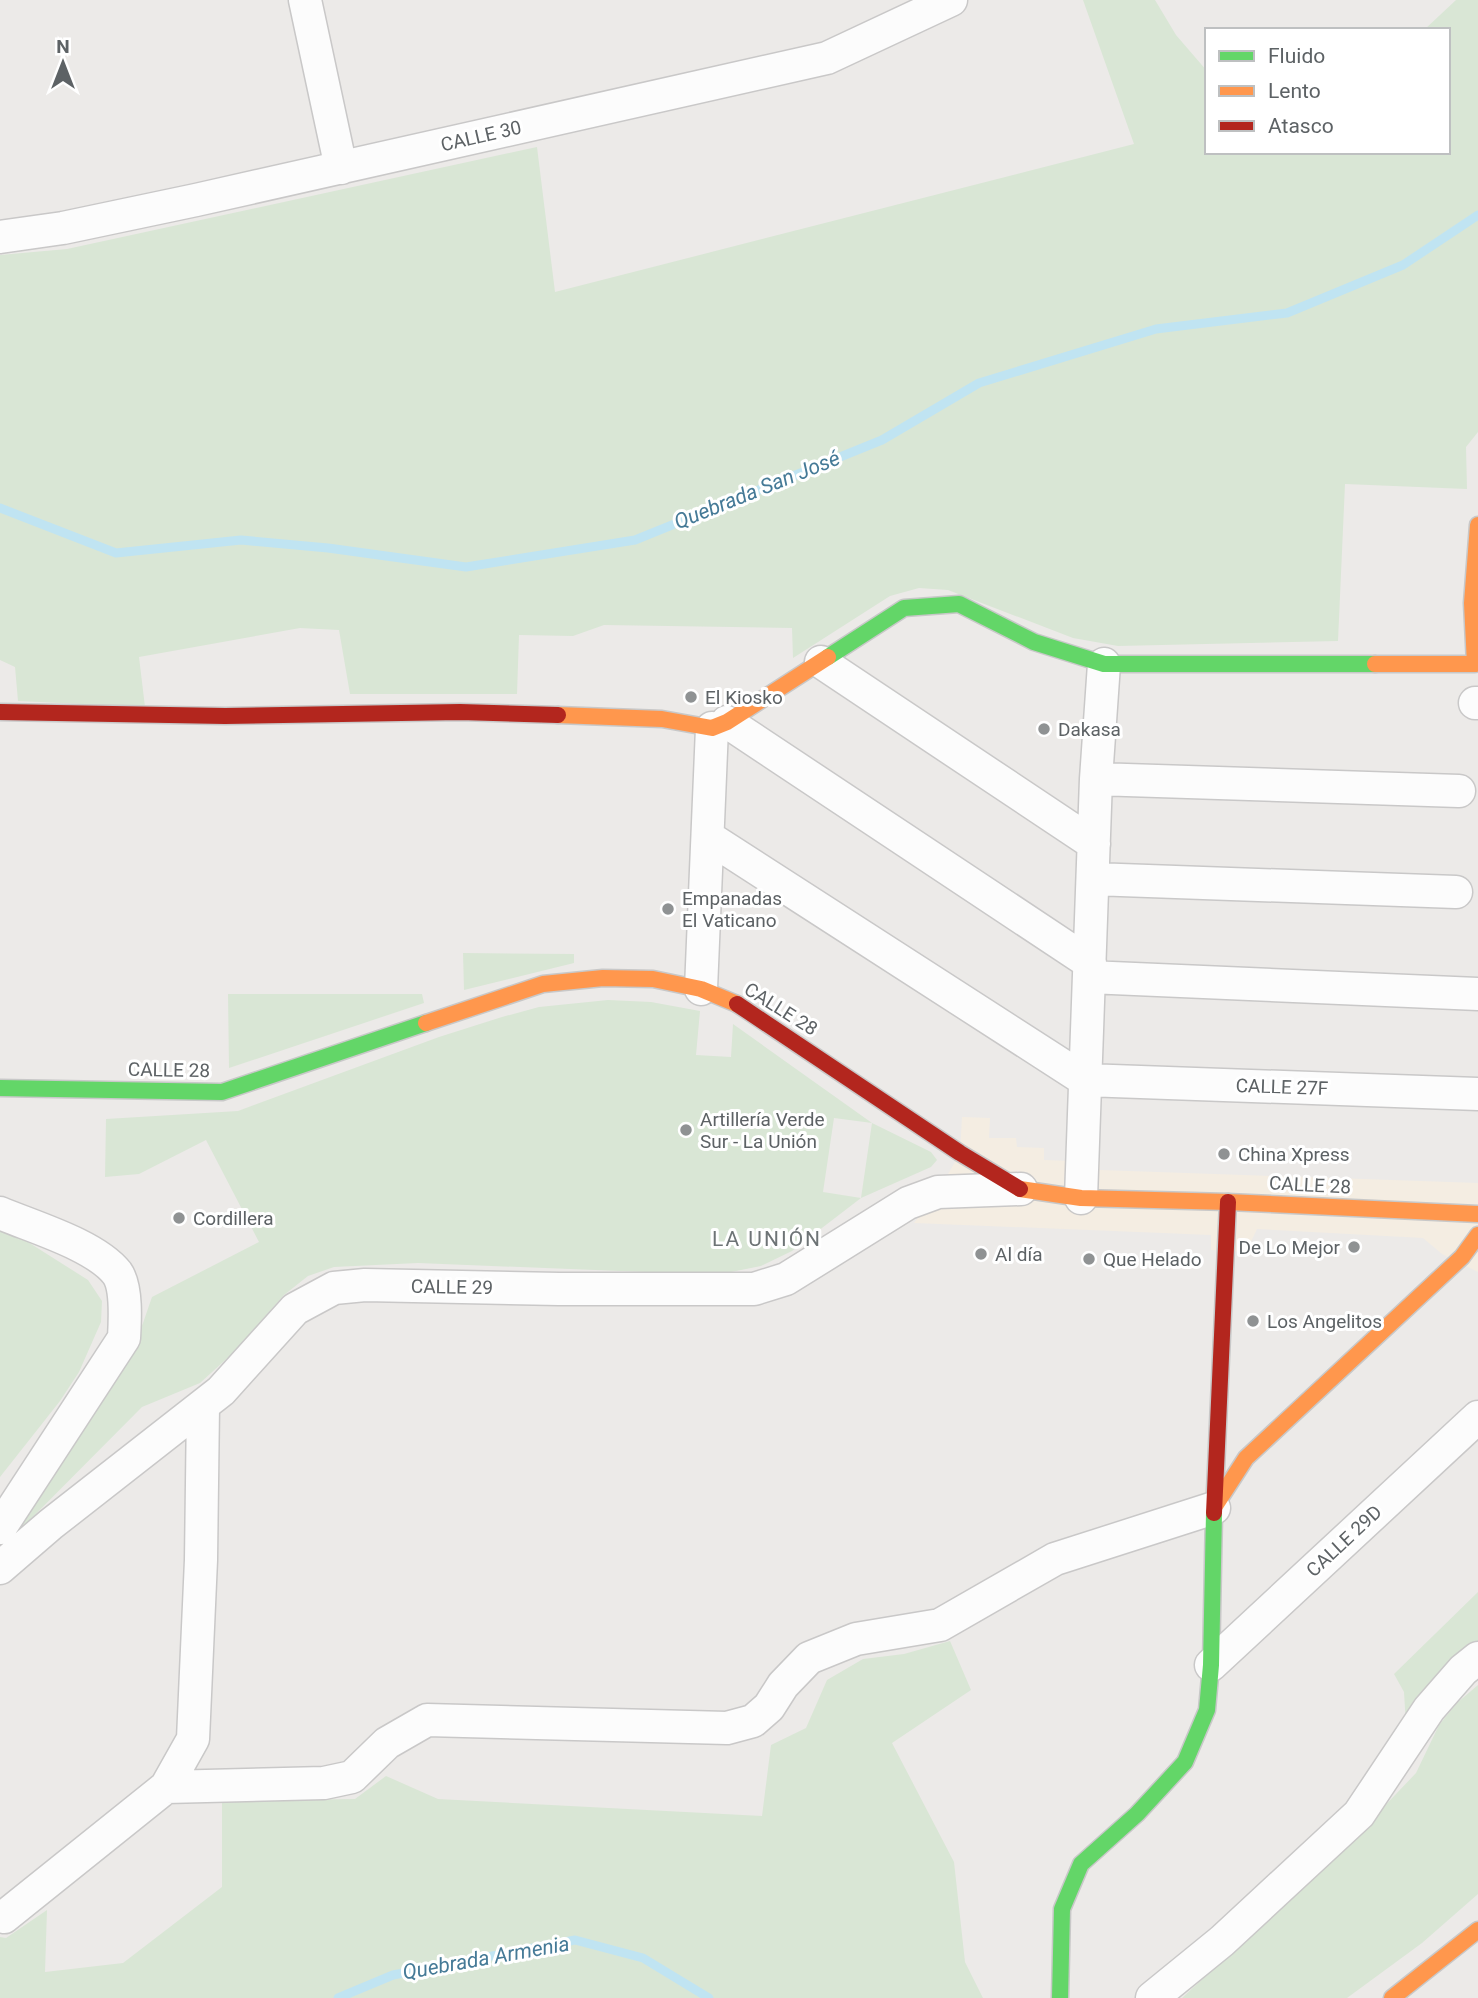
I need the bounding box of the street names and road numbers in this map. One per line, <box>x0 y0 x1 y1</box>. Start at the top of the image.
street label: CALLE 30 <box>438 116 524 156</box>
street label: CALLE 28 <box>740 977 822 1041</box>
street label: CALLE 28 <box>128 1058 210 1082</box>
street label: CALLE 27F <box>1235 1074 1329 1100</box>
street label: CALLE 28 <box>1268 1171 1352 1199</box>
street label: CALLE 29 <box>411 1275 493 1299</box>
street label: CALLE 29D <box>1302 1500 1386 1582</box>

